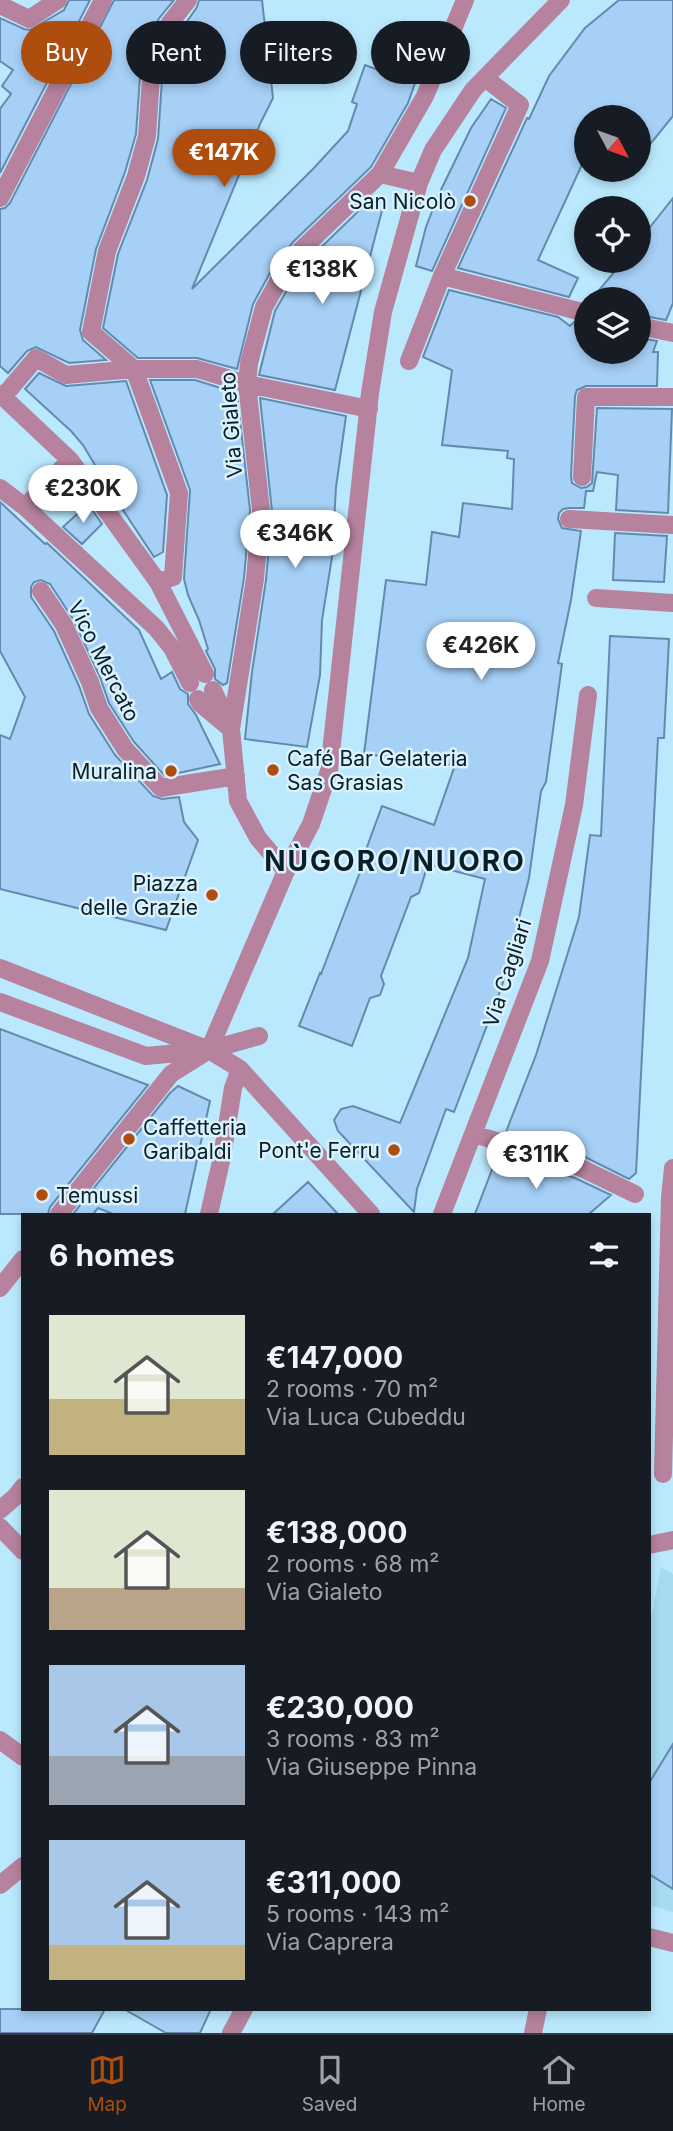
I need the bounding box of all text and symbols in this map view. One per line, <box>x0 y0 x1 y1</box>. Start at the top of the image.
chip: Buy <box>21 21 112 84</box>
chip: Rent <box>126 21 226 84</box>
chip: Filters <box>240 21 357 84</box>
chip: New <box>371 21 470 84</box>
north arrow <box>574 105 651 182</box>
map controls <box>574 105 651 364</box>
pin: €147K <box>175 130 273 189</box>
text: €147K <box>188 138 260 166</box>
place label: San Nicolò <box>349 189 456 214</box>
marker: San Nicolò <box>462 193 478 209</box>
button: locate <box>574 196 651 273</box>
pin: €138K <box>273 246 371 306</box>
text: €138K <box>286 255 358 283</box>
button: layers <box>574 287 651 364</box>
street label: Via Gialeto <box>215 371 247 479</box>
pin: €230K <box>34 466 132 525</box>
text: €230K <box>44 474 122 502</box>
pin: €346K <box>246 510 344 570</box>
text: €346K <box>256 519 334 547</box>
street label: Vico Mercato <box>63 596 145 726</box>
pin: €426K <box>432 622 530 682</box>
text: €426K <box>442 631 520 659</box>
place label: Café Bar Gelateria Sas Grasias <box>287 746 468 795</box>
place label: Muralina <box>72 759 157 784</box>
marker: Café Bar Gelateria Sas Grasias <box>265 762 281 778</box>
marker: Muralina <box>163 763 179 779</box>
district label: NÙGORO/NUORO <box>264 843 526 878</box>
place label: Piazza delle Grazie <box>80 871 198 920</box>
marker: Piazza delle Grazie <box>204 887 220 903</box>
street label: Via Cagliari <box>478 916 536 1030</box>
place label: Caffetteria Garibaldi <box>143 1115 247 1164</box>
marker: Caffetteria Garibaldi <box>121 1131 137 1147</box>
pin: €311K <box>487 1132 585 1191</box>
place label: Pont'e Ferru <box>258 1138 380 1163</box>
text: €311K <box>503 1140 569 1168</box>
marker: Pont'e Ferru <box>386 1142 402 1158</box>
place label: Temussi <box>56 1183 138 1208</box>
marker: Temussi <box>34 1187 50 1203</box>
icon: filters <box>585 1236 623 1274</box>
text: 6 homes <box>49 1237 175 1273</box>
text: €147,000 <box>266 1339 403 1375</box>
icon: home <box>105 1343 189 1427</box>
text: 2 rooms · 70 m² <box>266 1375 438 1403</box>
text: Via Luca Cubeddu <box>266 1403 466 1431</box>
text: €138,000 <box>266 1514 408 1550</box>
icon: home <box>105 1518 189 1602</box>
text: 2 rooms · 68 m² <box>266 1550 439 1578</box>
text: Via Gialeto <box>266 1578 383 1606</box>
text: €230,000 <box>266 1689 414 1725</box>
icon: home <box>105 1693 189 1777</box>
text: 3 rooms · 83 m² <box>266 1725 440 1753</box>
text: Via Giuseppe Pinna <box>266 1753 477 1781</box>
text: €311,000 <box>266 1864 402 1900</box>
icon: home <box>105 1868 189 1952</box>
text: 5 rooms · 143 m² <box>266 1900 449 1928</box>
text: Via Caprera <box>266 1928 394 1956</box>
tab: Map <box>87 2051 127 2116</box>
tab: Saved <box>302 2051 357 2116</box>
tab: Home <box>532 2051 586 2116</box>

